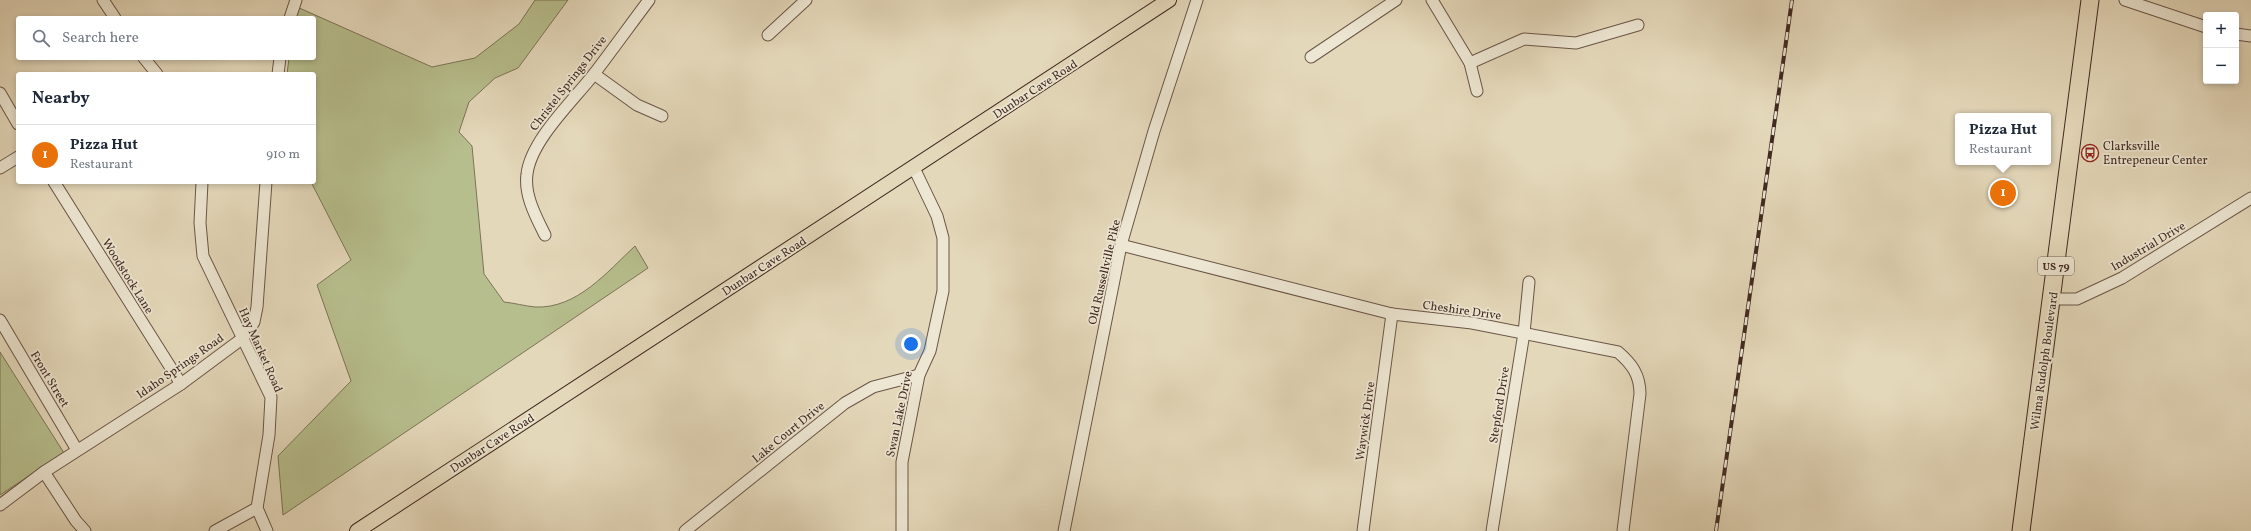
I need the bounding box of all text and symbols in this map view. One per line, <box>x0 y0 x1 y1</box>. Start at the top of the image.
map controls <box>2203 12 2239 84</box>
button: + <box>2203 12 2239 48</box>
search box <box>16 16 316 60</box>
icon: search <box>30 27 52 49</box>
text: Search here <box>62 28 139 49</box>
street label: Christel Springs Drive <box>527 32 611 135</box>
button: − <box>2203 48 2239 84</box>
street label: Dunbar Cave Road <box>990 56 1081 123</box>
text: Nearby <box>32 87 90 110</box>
popup <box>1955 113 2051 165</box>
text: Pizza Hut <box>1969 120 2037 141</box>
text: Pizza Hut <box>70 135 138 156</box>
place label: Clarksville Entrepeneur Center <box>2103 139 2207 169</box>
text: Restaurant <box>1969 141 2032 159</box>
bus stop icon: Clarksville Entrepeneur Center <box>2080 143 2100 163</box>
text: 1 <box>42 146 48 164</box>
text: 910 m <box>266 146 300 164</box>
text: Restaurant <box>70 156 133 174</box>
pin: 1 <box>1990 178 2016 208</box>
street label: Old Russellville Pike <box>1085 218 1125 326</box>
street label: Industrial Drive <box>2108 218 2189 275</box>
street label: Dunbar Cave Road <box>719 233 810 300</box>
street label: Woodstock Lane <box>98 236 157 317</box>
road number: US 79 <box>2038 257 2074 275</box>
street label: Wilma Rudolph Boulevard <box>2027 291 2063 431</box>
street label: Cheshire Drive <box>1422 298 1502 324</box>
street label: Hay Market Road <box>234 306 286 395</box>
street label: Idaho Springs Road <box>134 331 228 403</box>
your location <box>901 334 921 354</box>
street label: Front Street <box>26 348 72 411</box>
street label: Stepford Drive <box>1486 365 1514 445</box>
street label: Swan Lake Drive <box>883 369 917 459</box>
street label: Waywick Drive <box>1353 380 1379 462</box>
street label: Lake Court Drive <box>749 398 829 467</box>
street label: Dunbar Cave Road <box>447 410 538 477</box>

